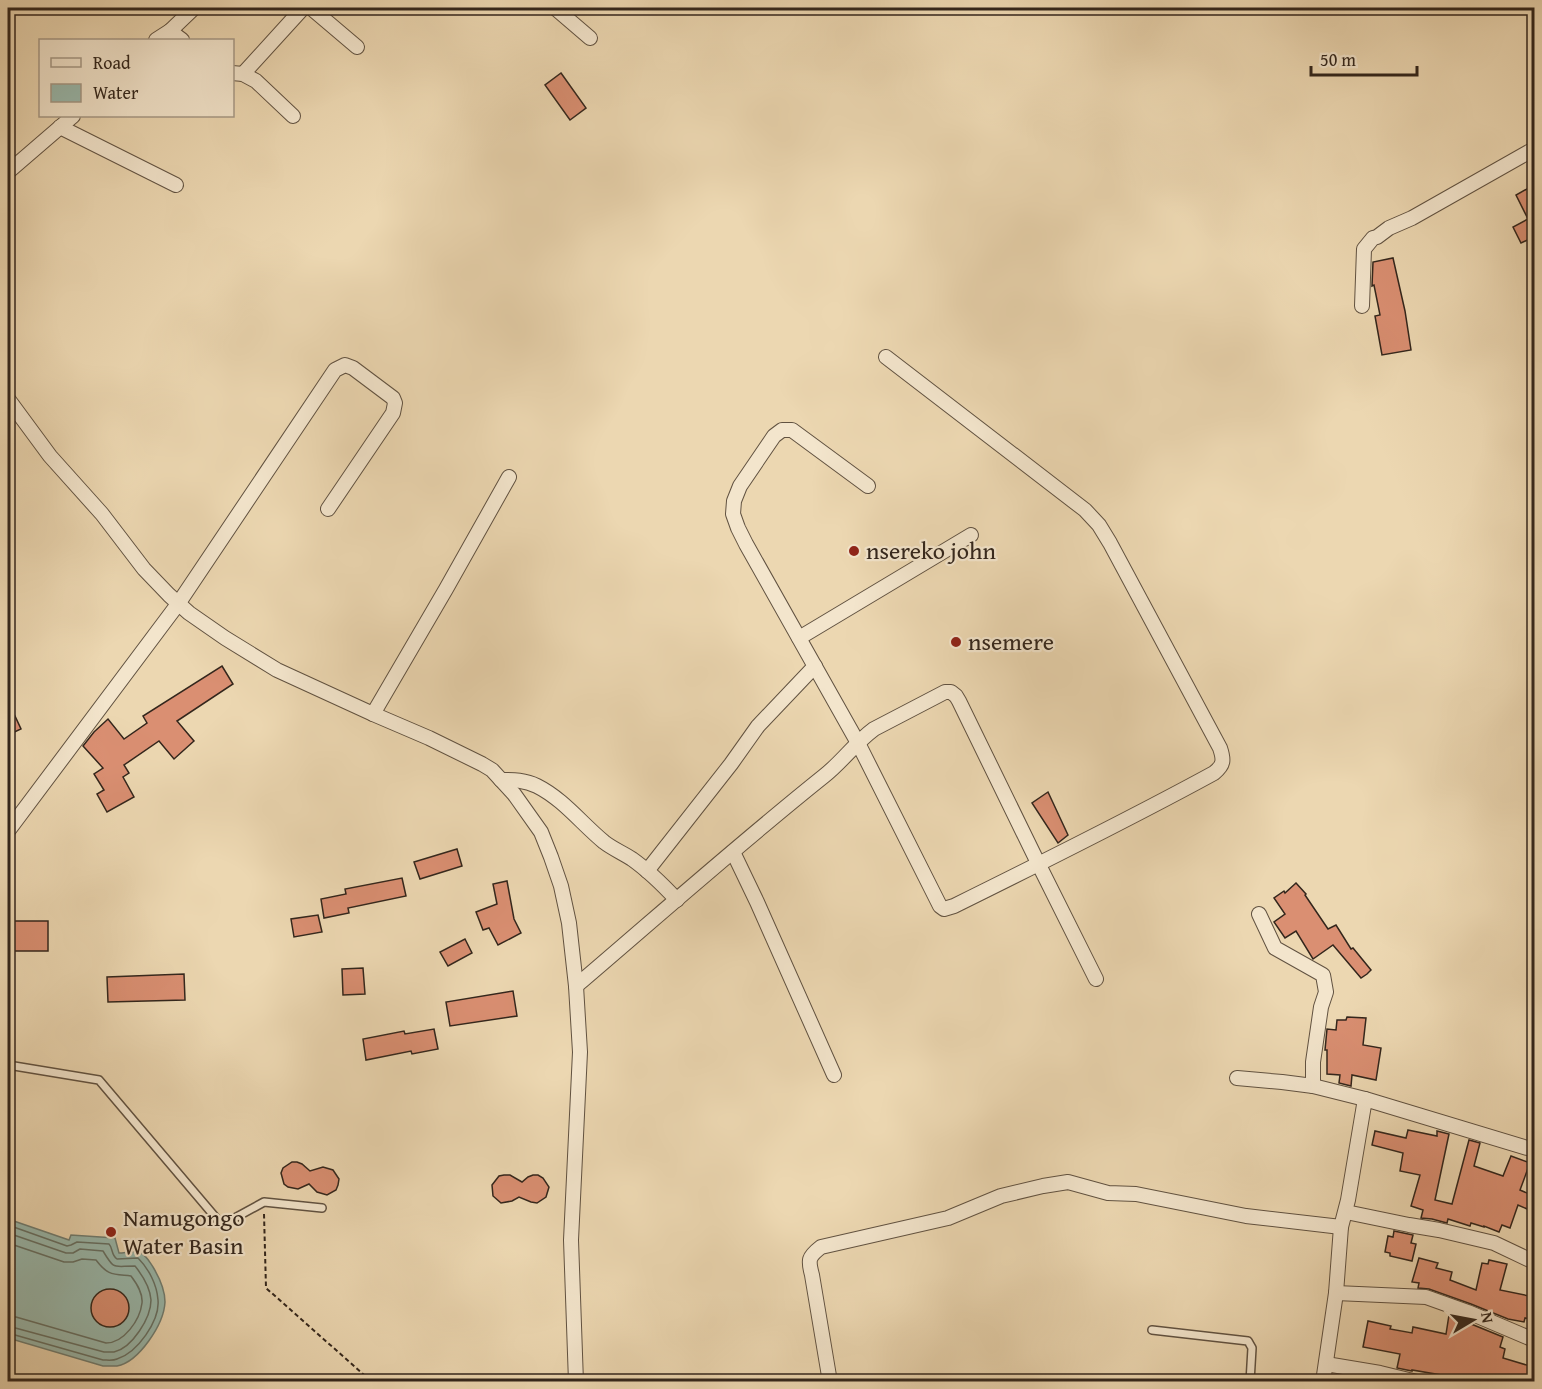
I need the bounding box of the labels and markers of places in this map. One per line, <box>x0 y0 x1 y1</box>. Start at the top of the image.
place label: nsereko john <box>866 533 996 568</box>
marker: nsereko john <box>847 544 861 558</box>
place label: nsemere <box>968 624 1054 659</box>
marker: nsemere <box>949 635 963 649</box>
place label: Namugongo Water Basin <box>123 1200 244 1263</box>
marker: Namugongo Water Basin <box>104 1225 118 1239</box>

